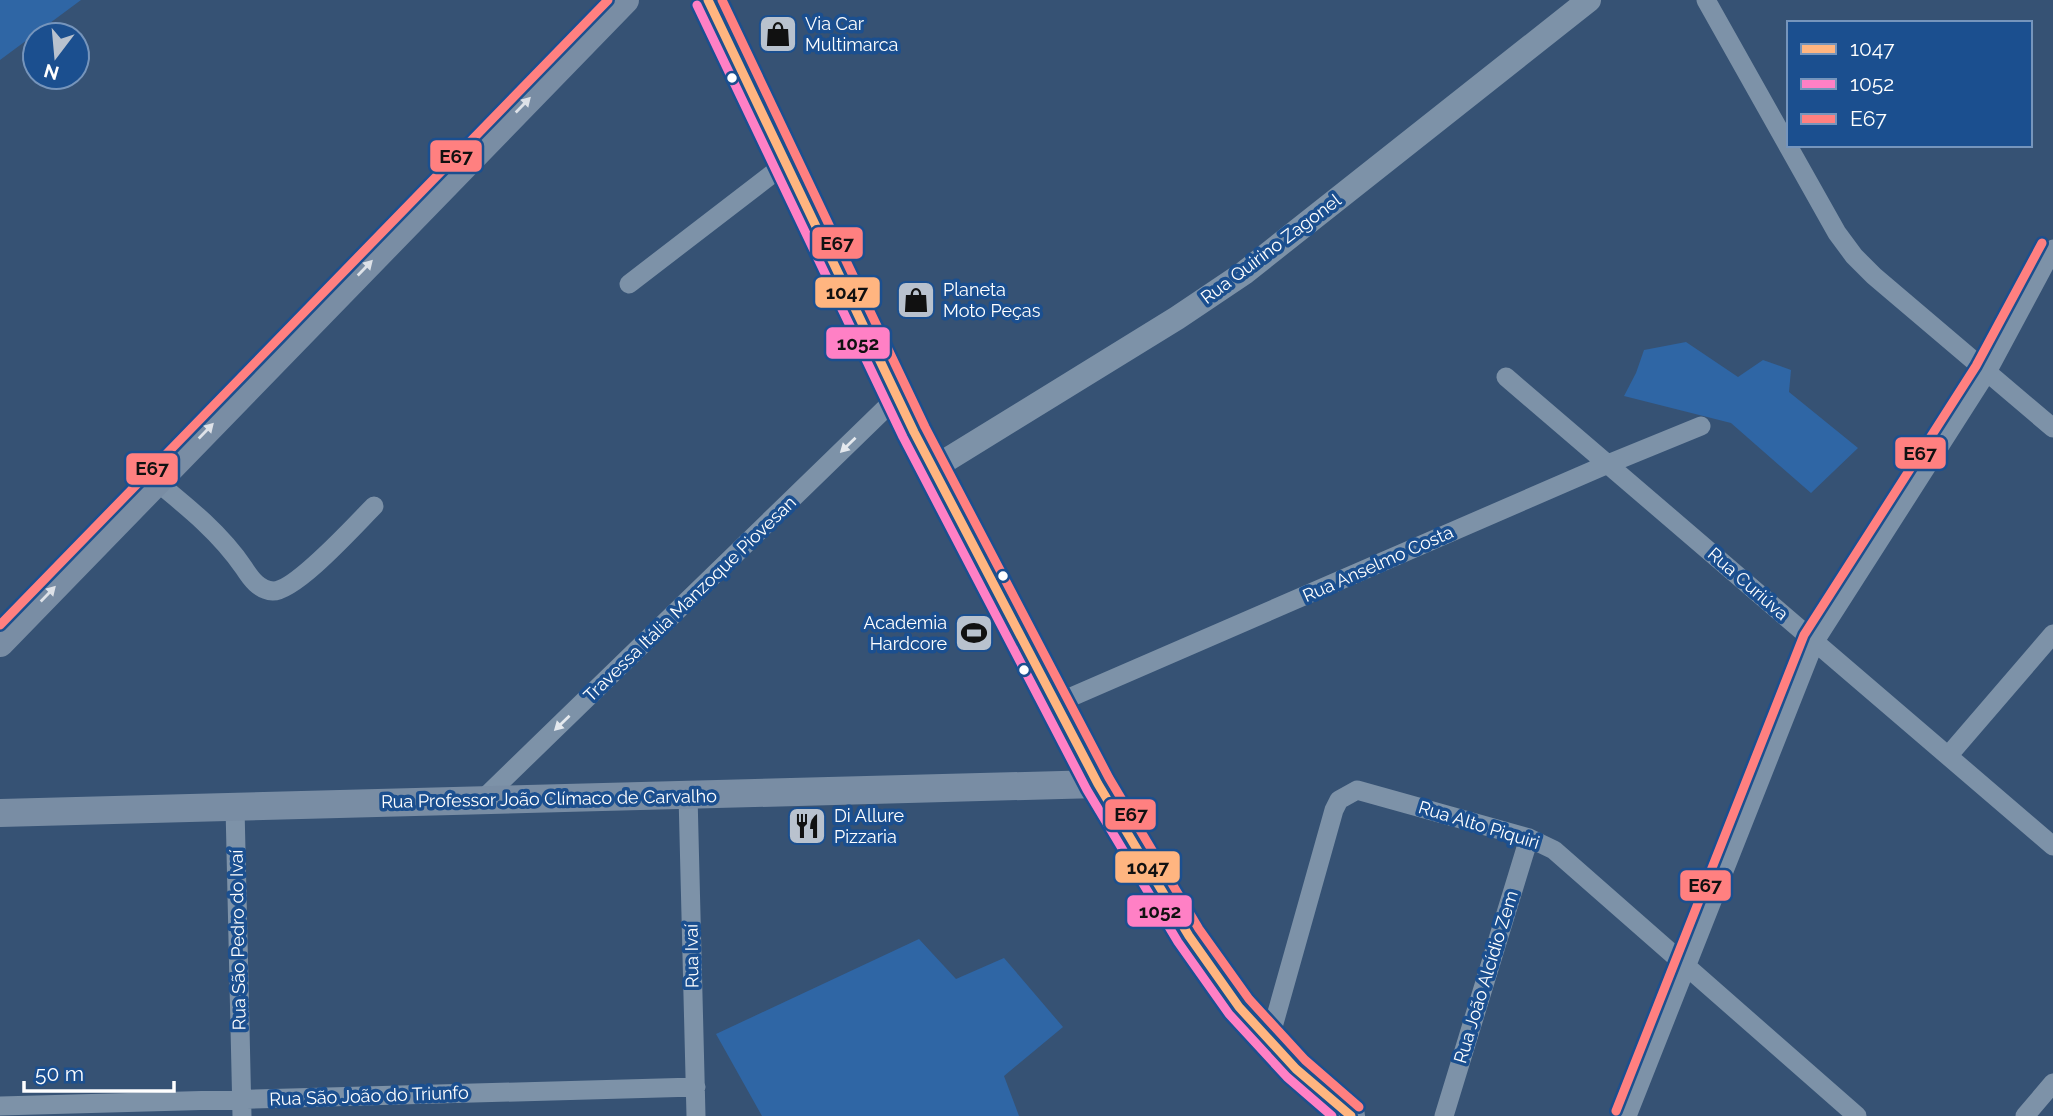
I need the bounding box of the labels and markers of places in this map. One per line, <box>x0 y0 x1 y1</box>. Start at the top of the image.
shop icon: Via Car Multimarca <box>757 13 799 55</box>
place label: Via Car Multimarca <box>805 13 898 55</box>
unlabelled marker <box>725 71 739 85</box>
shop icon: Planeta Moto Peças <box>895 279 937 321</box>
place label: Planeta Moto Peças <box>943 279 1041 321</box>
unlabelled marker <box>996 569 1010 583</box>
place label: Academia Hardcore <box>863 612 947 654</box>
sports icon: Academia Hardcore <box>953 612 995 654</box>
unlabelled marker <box>1017 663 1031 677</box>
restaurant icon: Di Allure Pizzaria <box>786 805 828 847</box>
place label: Di Allure Pizzaria <box>834 805 905 847</box>

